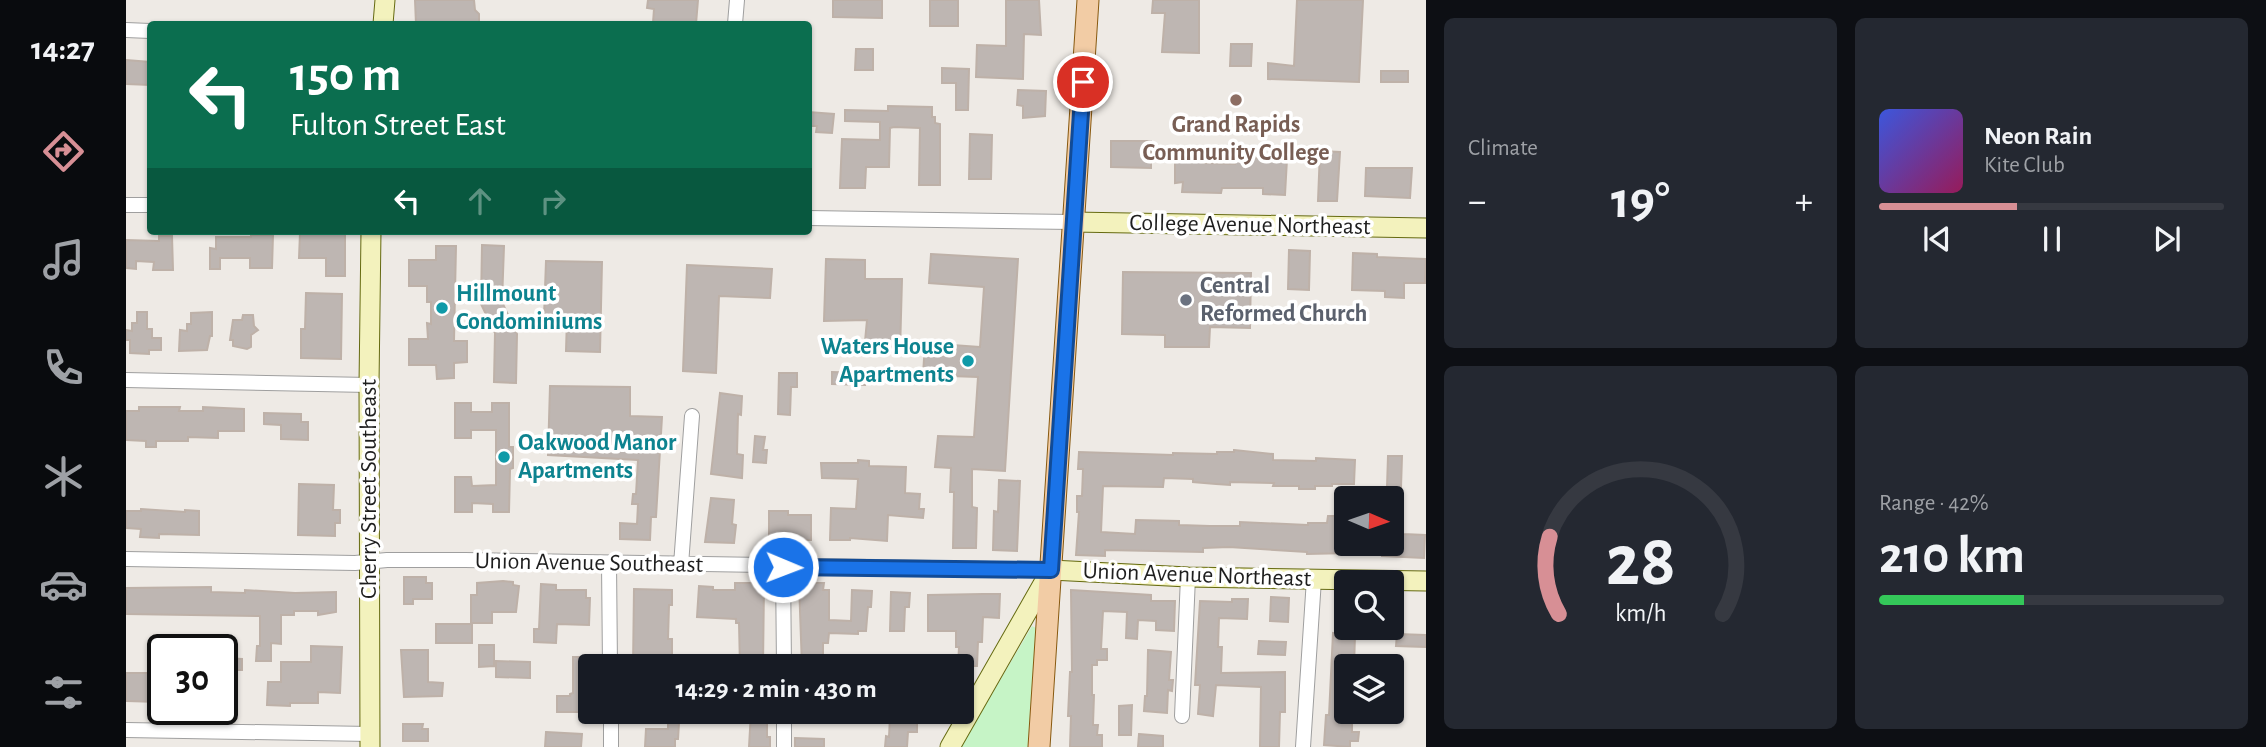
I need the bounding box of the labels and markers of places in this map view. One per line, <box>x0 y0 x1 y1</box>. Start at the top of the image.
pin <box>1053 52 1113 112</box>
marker: Grand Rapids Community College <box>1228 92 1244 108</box>
place label: Grand Rapids Community College <box>1143 113 1329 165</box>
place label: Central Reformed Church <box>1200 274 1367 326</box>
place label: Hillmount Condominiums <box>456 282 602 334</box>
marker: Central Reformed Church <box>1178 292 1194 308</box>
marker: Hillmount Condominiums <box>434 300 450 316</box>
place label: Waters House Apartments <box>821 335 954 387</box>
marker: Waters House Apartments <box>960 353 976 369</box>
place label: Oakwood Manor Apartments <box>518 431 677 483</box>
marker: Oakwood Manor Apartments <box>496 449 512 465</box>

